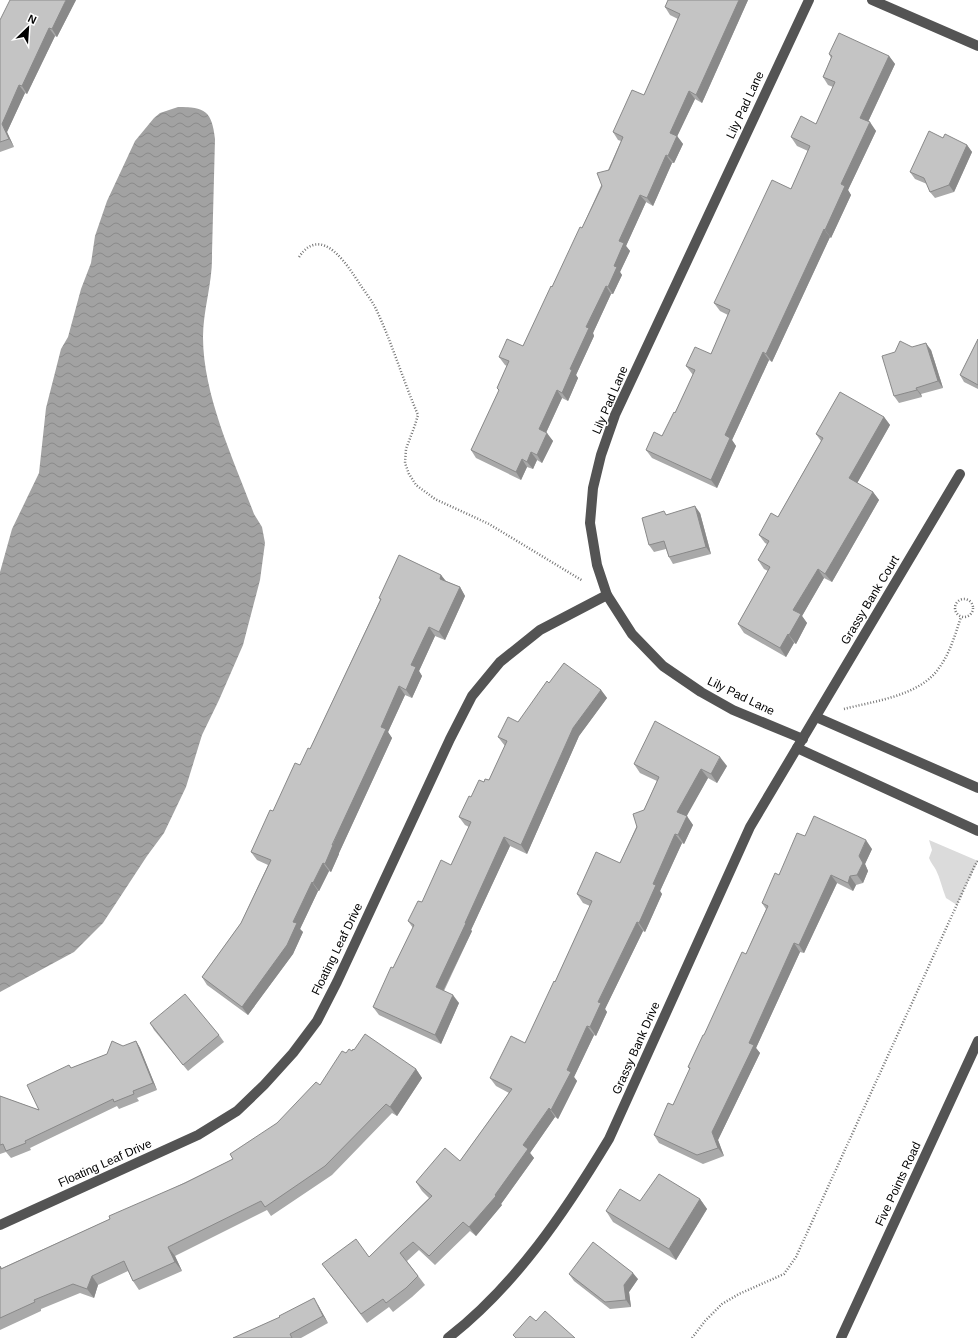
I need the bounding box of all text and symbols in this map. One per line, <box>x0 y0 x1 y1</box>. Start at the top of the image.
north arrow <box>8 8 48 48</box>
text: N <box>26 12 38 26</box>
street label: Lily Pad Lane <box>723 69 767 141</box>
street label: Lily Pad Lane <box>589 364 631 436</box>
street label: Grassy Bank Court <box>838 552 902 647</box>
street label: Lily Pad Lane <box>705 674 777 718</box>
street label: Floating Leaf Drive <box>309 900 366 997</box>
street label: Grassy Bank Drive <box>609 999 663 1097</box>
street label: Floating Leaf Drive <box>56 1136 154 1190</box>
street label: Five Points Road <box>872 1140 924 1228</box>

